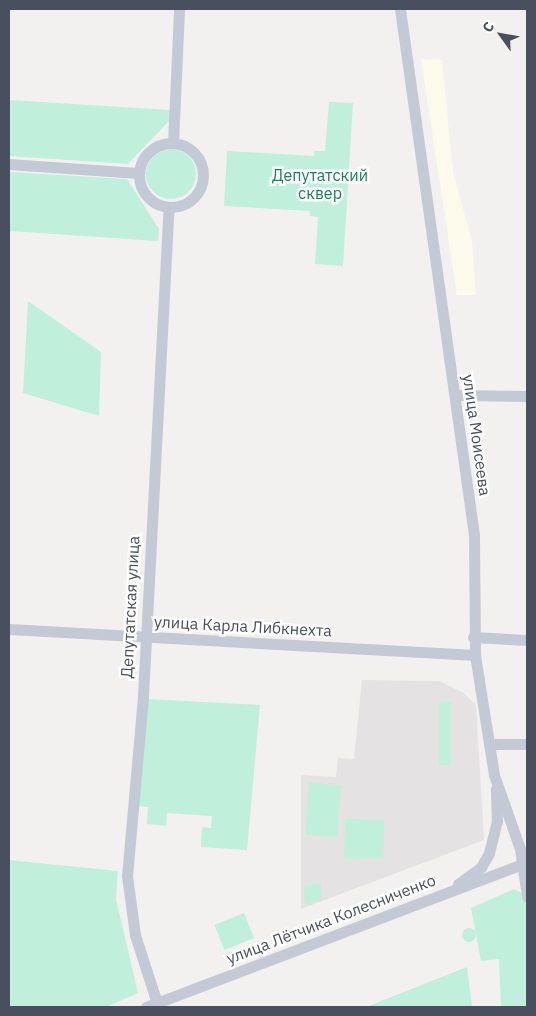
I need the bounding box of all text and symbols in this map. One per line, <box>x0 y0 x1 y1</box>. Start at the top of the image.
north arrow <box>476 10 526 60</box>
text: С <box>478 18 498 36</box>
park label: Депутатский сквер <box>272 165 368 203</box>
street label: улица Моисеева <box>459 373 495 497</box>
street label: Депутатская улица <box>117 535 143 679</box>
street label: улица Карла Либкнехта <box>154 612 332 640</box>
street label: улица Лётчика Колесниченко <box>224 870 438 968</box>

